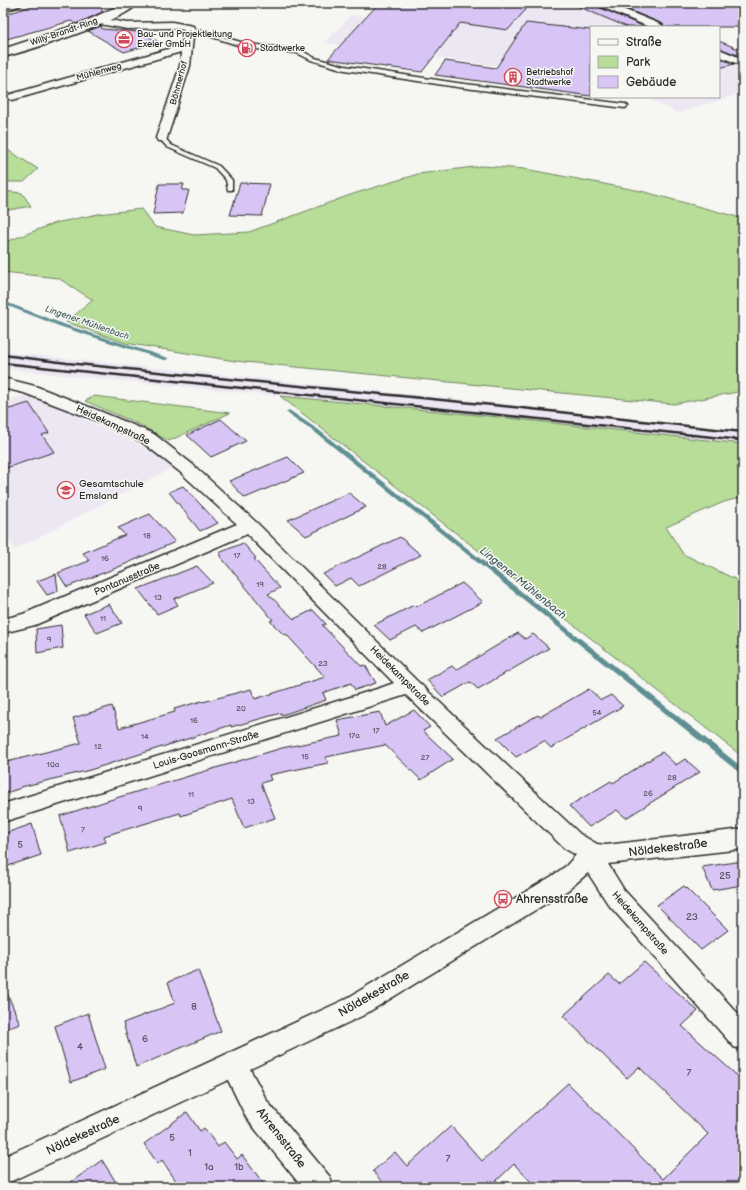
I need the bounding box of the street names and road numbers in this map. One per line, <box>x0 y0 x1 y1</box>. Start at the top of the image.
street label: Willy-Brandt-Ring <box>29 15 99 49</box>
street label: Mühlenweg <box>75 60 123 84</box>
street label: Böhmerhof <box>168 60 190 106</box>
street label: Heidekampstraße <box>74 403 152 447</box>
street label: Pontanusstraße <box>92 560 162 598</box>
street label: Heidekampstraße <box>367 643 433 709</box>
street label: Louis-Goosmann-Straße <box>152 728 260 772</box>
street label: Nöldekestraße <box>628 836 708 860</box>
street label: Heidekampstraße <box>609 889 671 957</box>
street label: Nöldekestraße <box>336 968 412 1020</box>
street label: Ahrensstraße <box>253 1105 309 1171</box>
street label: Nöldekestraße <box>44 1111 122 1159</box>

